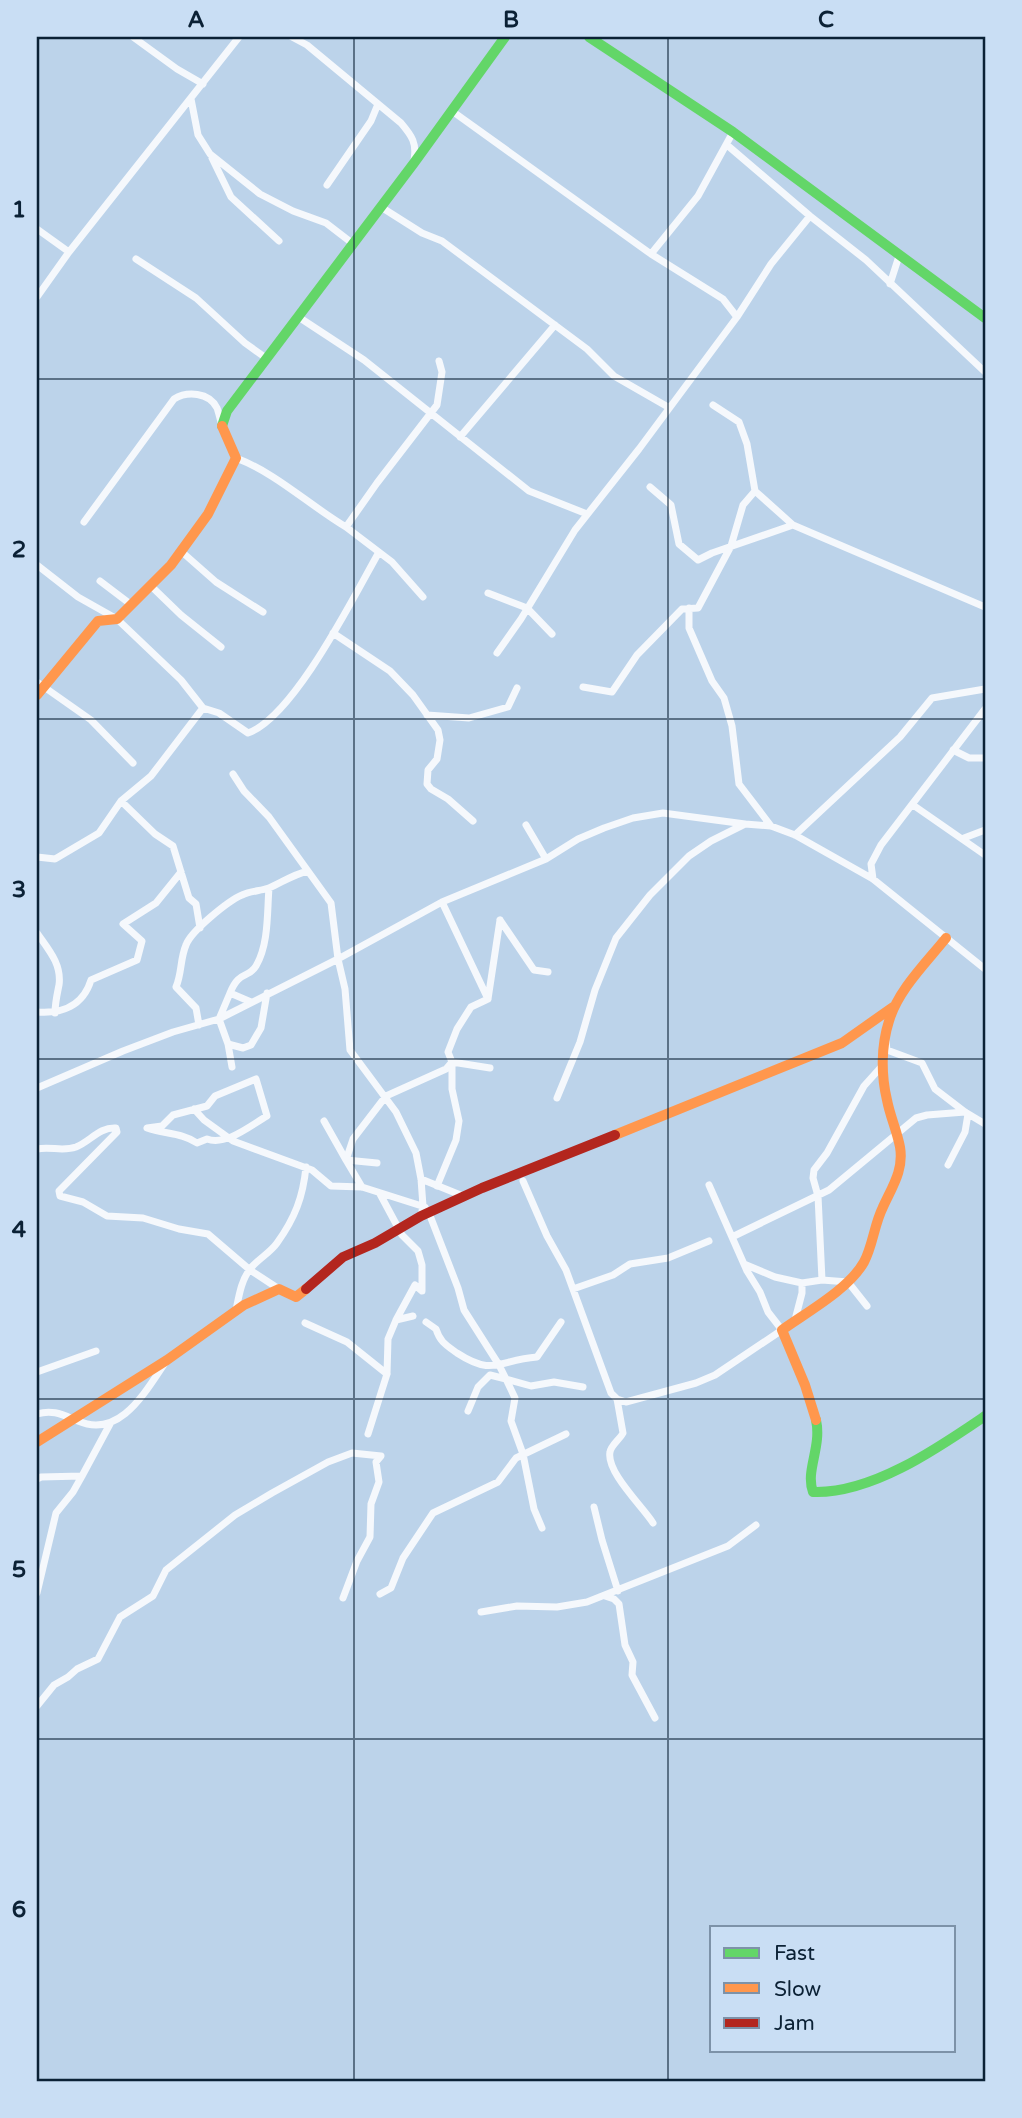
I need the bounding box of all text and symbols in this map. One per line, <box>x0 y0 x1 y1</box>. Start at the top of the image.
text: A <box>187 6 205 34</box>
text: B <box>503 6 519 34</box>
text: C <box>818 6 834 34</box>
text: 1 <box>12 196 26 224</box>
text: 2 <box>12 536 26 564</box>
text: 3 <box>12 876 26 904</box>
text: 4 <box>12 1216 27 1244</box>
text: 5 <box>12 1556 26 1584</box>
text: 6 <box>12 1896 26 1924</box>
legend <box>710 1926 956 2052</box>
text: Fast <box>774 1941 815 1966</box>
text: Slow <box>774 1977 822 2002</box>
text: Jam <box>774 2011 815 2036</box>

